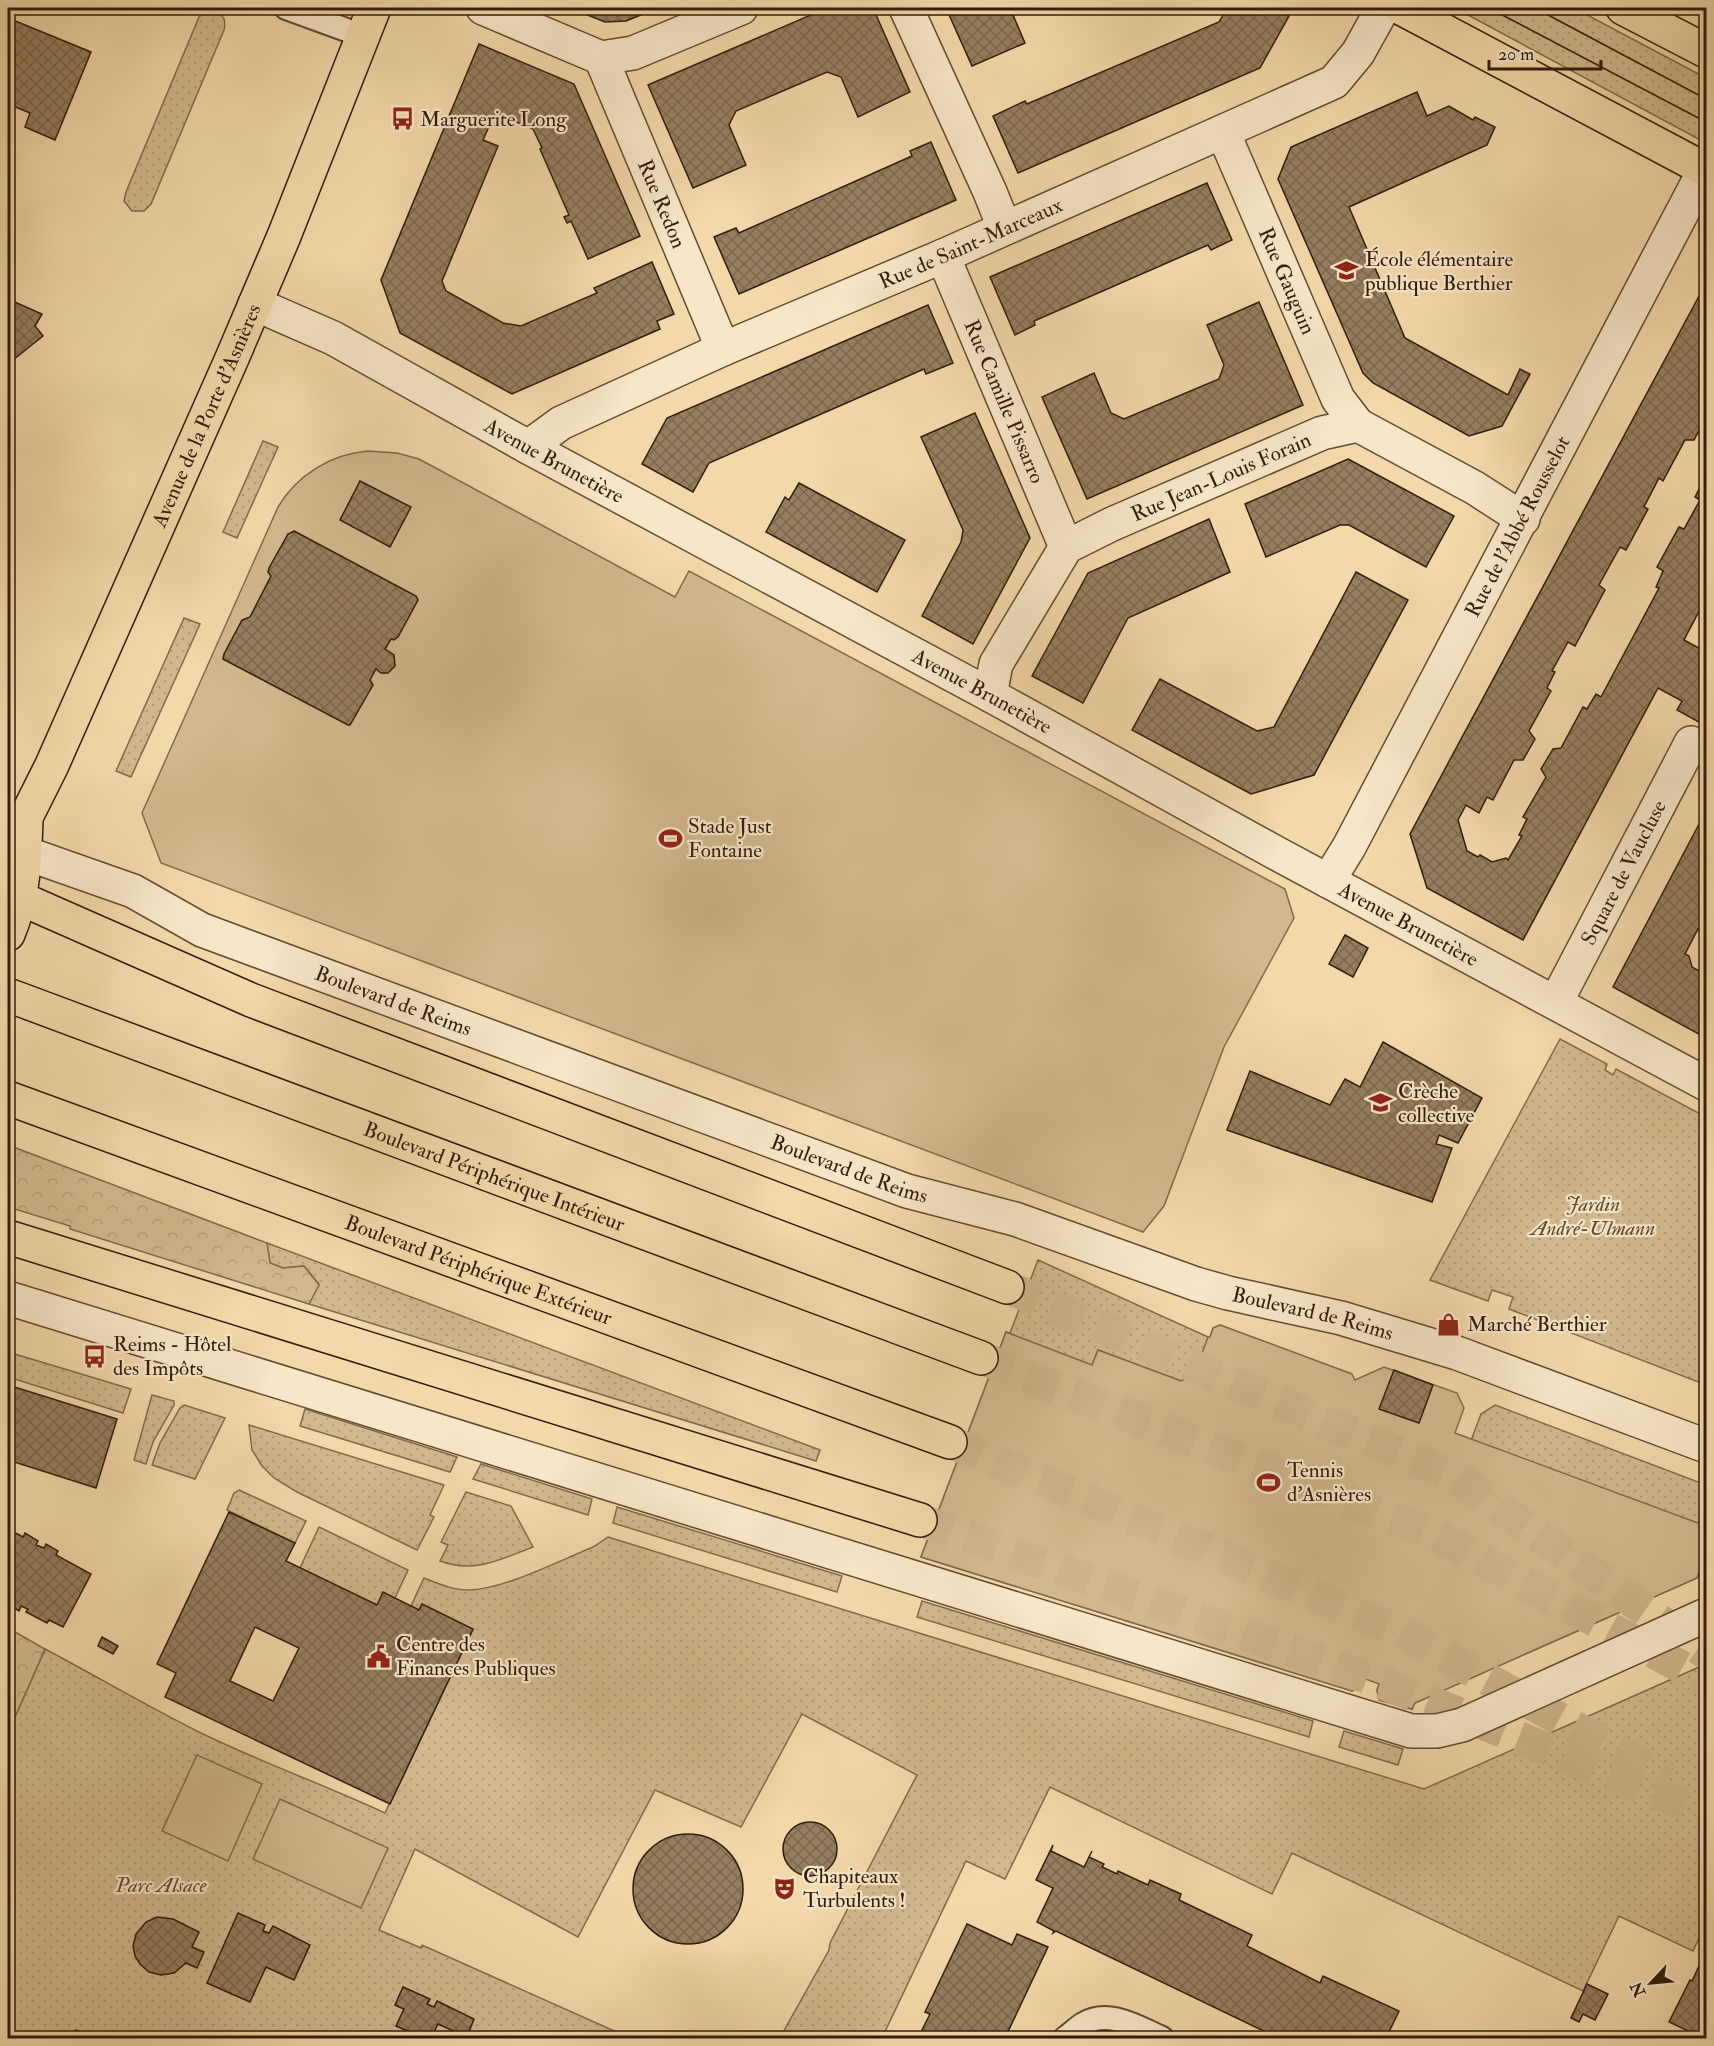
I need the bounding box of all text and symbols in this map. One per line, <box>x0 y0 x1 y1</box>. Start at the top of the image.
scale bar <box>1489 33 1602 71</box>
text: 20 m <box>1498 43 1534 66</box>
bus stop icon: Marguerite Long <box>389 106 415 132</box>
place label: Marguerite Long <box>420 106 567 133</box>
street label: Rue Redon <box>631 155 692 253</box>
street label: Rue de Saint-Marceaux <box>875 191 1067 296</box>
street label: Rue Gauguin <box>1252 223 1322 339</box>
place label: École élémentaire publique Berthier <box>1364 246 1513 297</box>
school or university icon: École élémentaire publique Berthier <box>1334 258 1360 284</box>
street label: Avenue de la Porte d'Asnières <box>146 300 268 532</box>
street label: Rue Camille Pissarro <box>958 316 1051 488</box>
street label: Avenue Brunetière <box>478 412 629 510</box>
street label: Rue Jean-Louis Forain <box>1127 426 1315 528</box>
street label: Rue de l'Abbé Rousselot <box>1459 431 1576 622</box>
street label: Avenue Brunetière <box>906 642 1057 741</box>
street label: Square de Vaucluse <box>1575 795 1673 950</box>
place label: Stade Just Fontaine <box>688 813 772 864</box>
sports icon: Stade Just Fontaine <box>657 825 683 851</box>
street label: Avenue Brunetière <box>1333 876 1483 973</box>
street label: Boulevard de Reims <box>311 960 475 1043</box>
place label: Crèche collective <box>1398 1078 1475 1129</box>
school or university icon: Crèche collective <box>1367 1090 1393 1116</box>
street label: Boulevard Périphérique Intérieur <box>360 1116 629 1238</box>
street label: Boulevard de Reims <box>767 1129 930 1210</box>
park label: Jardin André-Ulmann <box>1529 1191 1655 1242</box>
street label: Boulevard Périphérique Extérieur <box>341 1209 616 1331</box>
street label: Boulevard de Reims <box>1229 1281 1396 1347</box>
shop icon: Marché Berthier <box>1436 1311 1462 1337</box>
place label: Marché Berthier <box>1467 1311 1607 1338</box>
place label: Reims - Hôtel des Impôts <box>113 1331 232 1382</box>
bus stop icon: Reims - Hôtel des Impôts <box>82 1343 108 1369</box>
place label: Tennis d'Asnières <box>1287 1457 1371 1508</box>
sports icon: Tennis d'Asnières <box>1256 1469 1282 1495</box>
place label: Centre des Finances Publiques <box>396 1631 556 1682</box>
public building icon: Centre des Finances Publiques <box>365 1643 391 1669</box>
place label: Chapiteaux Turbulents ! <box>803 1863 905 1914</box>
park label: Parc Alsace <box>115 1872 207 1899</box>
theatre icon: Chapiteaux Turbulents ! <box>772 1875 798 1901</box>
north arrow <box>1621 1953 1681 2013</box>
text: N <box>1626 1978 1651 2001</box>

